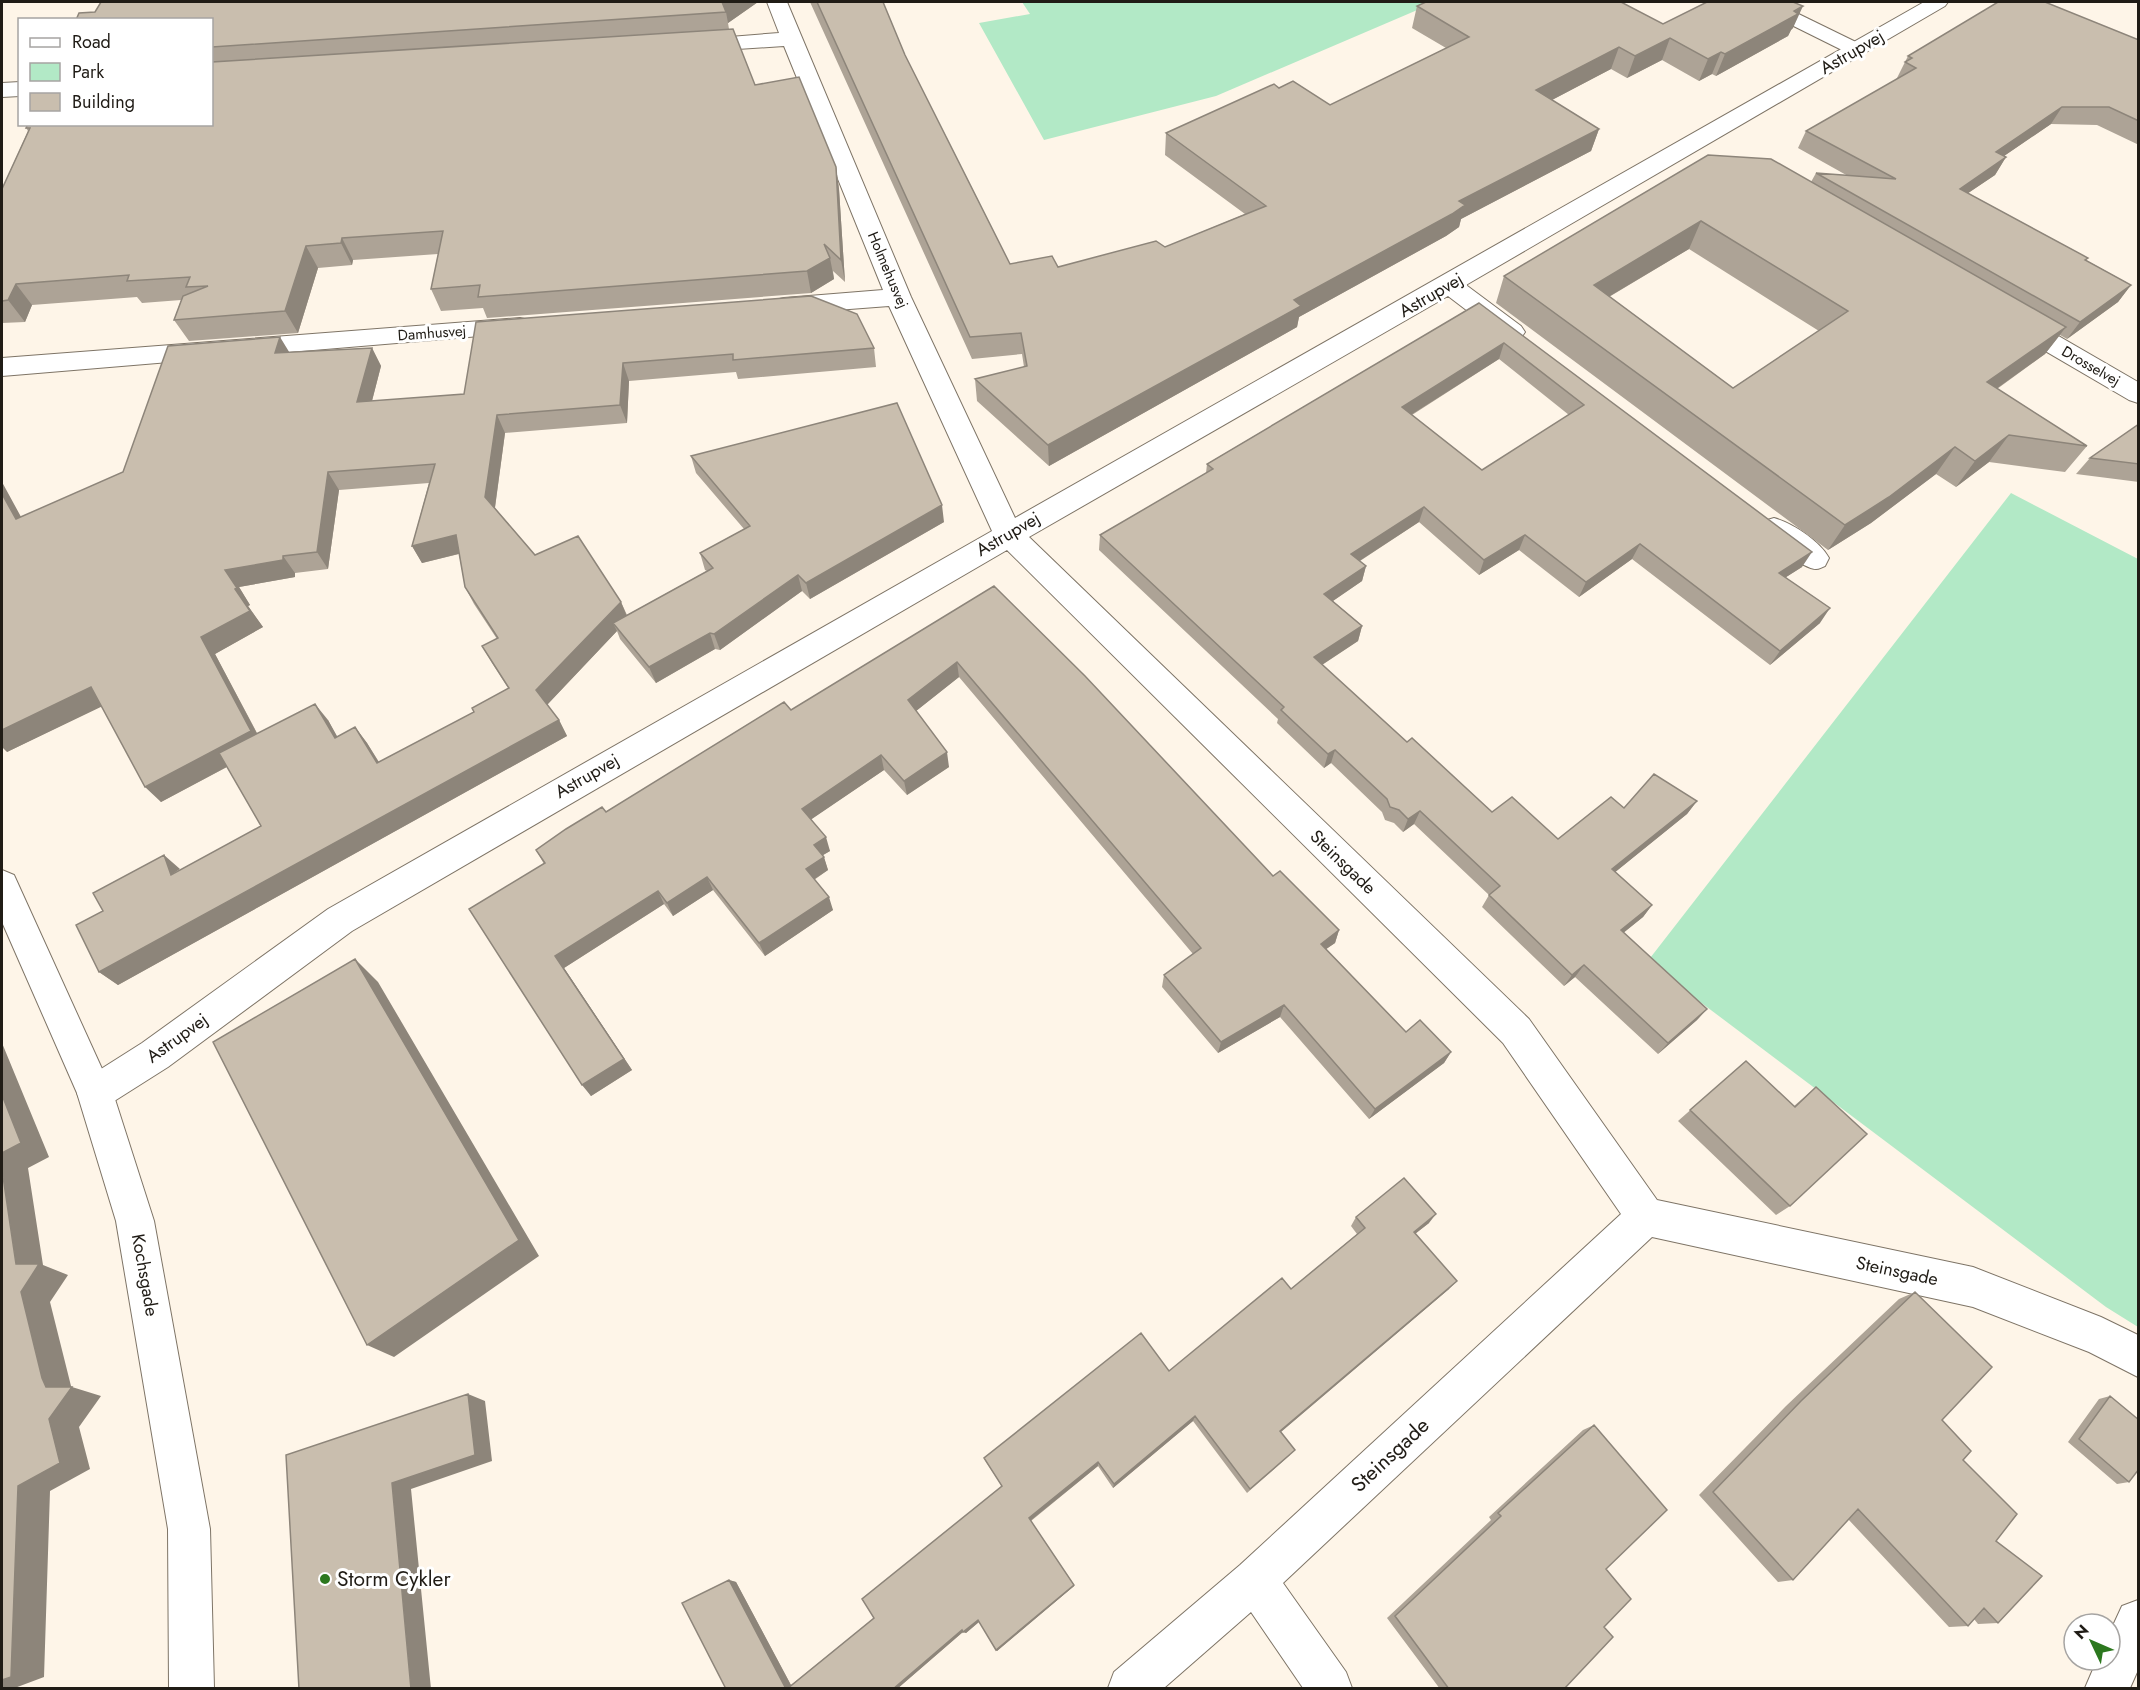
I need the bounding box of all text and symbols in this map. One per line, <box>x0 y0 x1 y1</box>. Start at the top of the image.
legend <box>18 18 213 126</box>
street label: Astrupvej <box>1815 23 1889 81</box>
text: Road <box>72 29 111 55</box>
text: Park <box>72 59 104 85</box>
text: Building <box>72 89 135 115</box>
street label: Holmehusvej <box>862 228 914 312</box>
street label: Astrupvej <box>1394 266 1468 324</box>
street label: Damhusvej <box>397 320 467 346</box>
street label: Drosselvej <box>2058 340 2124 392</box>
street label: Astrupvej <box>971 505 1045 563</box>
street label: Astrupvej <box>550 747 624 805</box>
street label: Steinsgade <box>1304 824 1382 900</box>
street label: Astrupvej <box>141 1007 213 1069</box>
street label: Kochsgade <box>125 1232 165 1318</box>
street label: Steinsgade <box>1854 1250 1940 1292</box>
street label: Steinsgade <box>1344 1411 1436 1499</box>
place label: Storm Cykler <box>337 1564 451 1594</box>
marker: Storm Cykler <box>318 1572 332 1586</box>
north arrow <box>2062 1612 2122 1672</box>
text: N <box>2069 1619 2094 1644</box>

